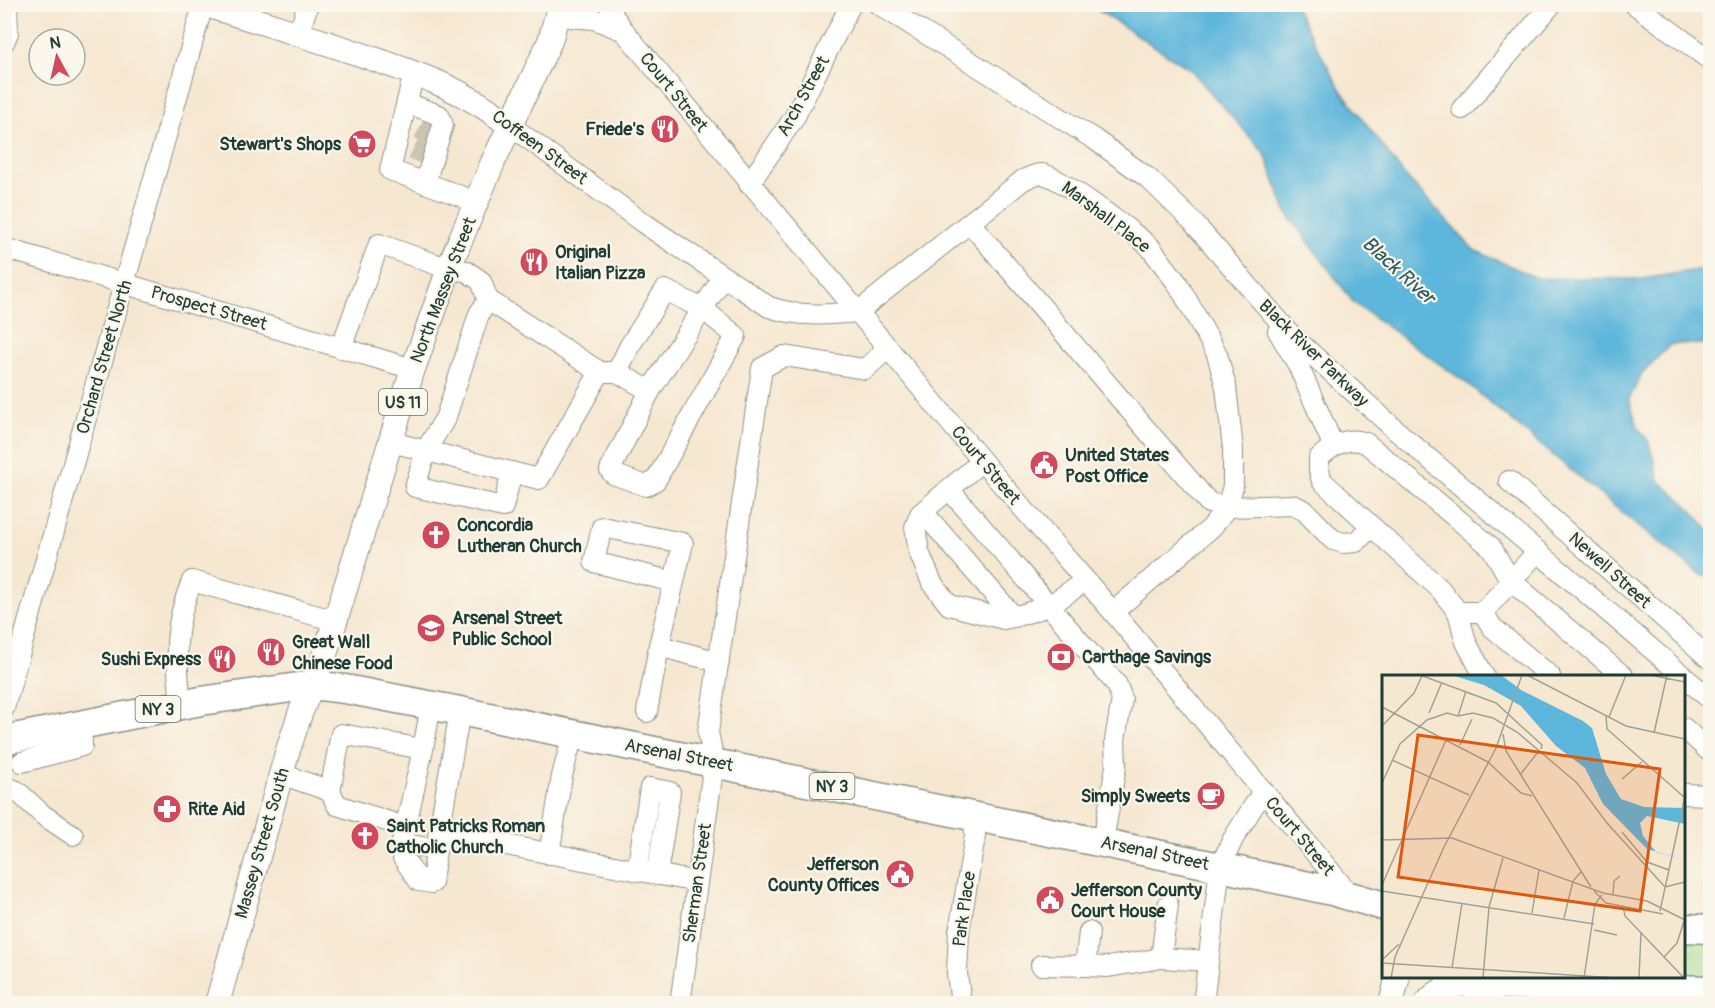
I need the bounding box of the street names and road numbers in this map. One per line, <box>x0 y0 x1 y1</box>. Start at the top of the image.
street label: Court Street <box>634 48 713 138</box>
street label: Arch Street <box>772 51 835 140</box>
street label: Coffeen Street <box>487 105 593 190</box>
street label: Marshall Place <box>1057 176 1155 258</box>
street label: North Massey Street <box>405 213 482 366</box>
street label: Orchard Street North <box>71 277 137 437</box>
street label: Prospect Street <box>148 281 270 336</box>
street label: Black River Parkway <box>1254 295 1374 412</box>
road number: US 11 <box>379 389 427 415</box>
street label: Court Street <box>946 421 1026 510</box>
street label: Newell Street <box>1564 527 1656 614</box>
road number: NY 3 <box>136 696 180 722</box>
street label: Arsenal Street <box>623 734 736 777</box>
street label: Massey Street South <box>230 765 295 921</box>
road number: NY 3 <box>810 773 854 799</box>
street label: Court Street <box>1260 792 1340 881</box>
street label: Sherman Street <box>678 821 717 945</box>
street label: Arsenal Street <box>1099 831 1212 876</box>
street label: Park Place <box>948 870 981 948</box>

